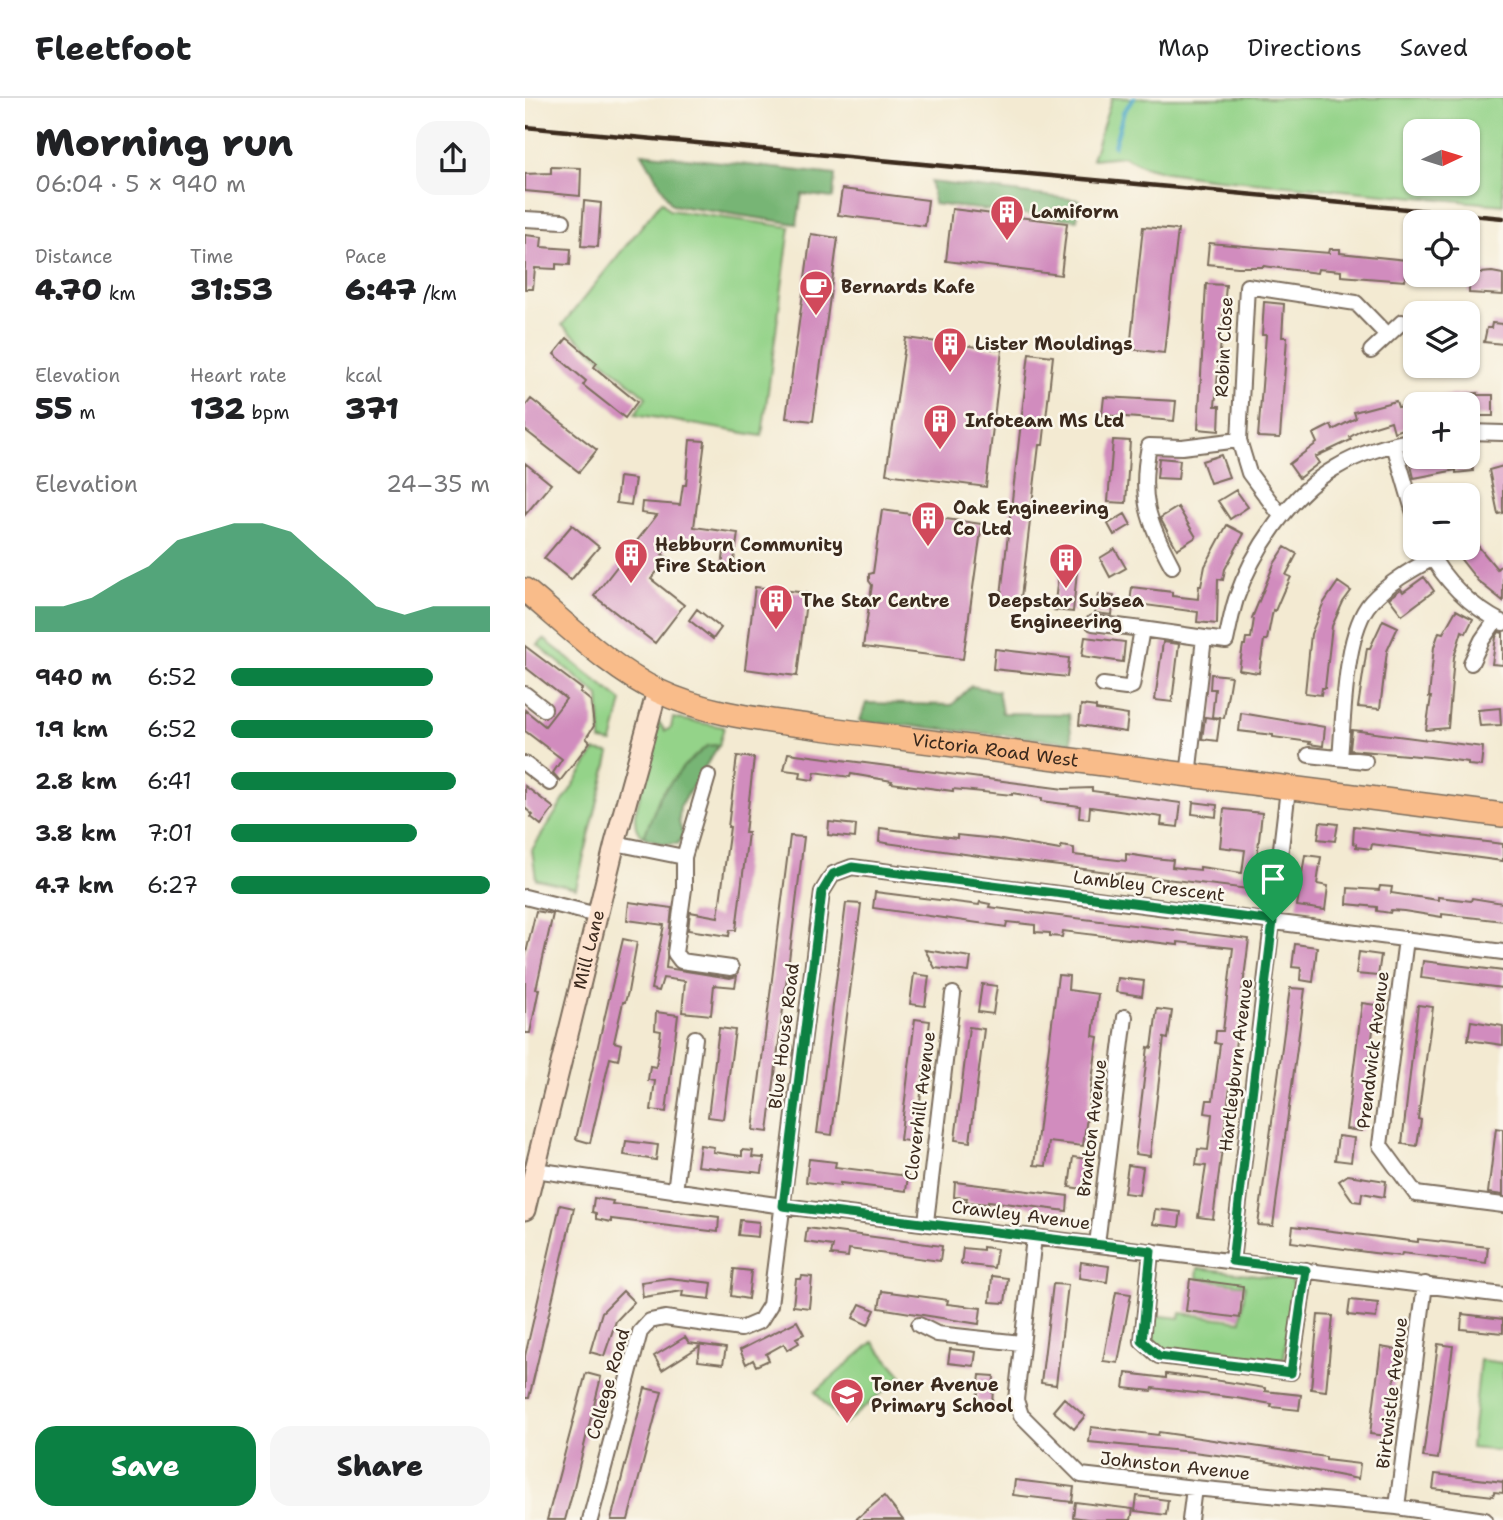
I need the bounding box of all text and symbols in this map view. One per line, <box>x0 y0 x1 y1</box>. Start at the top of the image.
text: Fleetfoot <box>35 26 192 71</box>
text: Map <box>1158 32 1209 64</box>
text: Directions <box>1247 32 1362 64</box>
text: Saved <box>1400 32 1468 64</box>
text: Morning run <box>35 117 293 168</box>
north arrow <box>1403 119 1481 196</box>
map controls <box>1403 119 1480 560</box>
button: share <box>416 121 490 195</box>
text: 06:04 · 5 × 940 m <box>35 169 246 199</box>
building icon: Lamiform <box>988 193 1026 242</box>
place label: Lamiform <box>1031 200 1119 224</box>
button: locate <box>1403 210 1480 287</box>
text: Distance <box>35 244 113 269</box>
text: Time <box>190 244 234 269</box>
text: Pace <box>345 244 387 269</box>
cafe icon: Bernards Kafe <box>797 268 835 317</box>
text: 4.70 <box>35 269 102 310</box>
text: 31:53 <box>190 269 273 310</box>
text: 6:47 <box>345 269 417 310</box>
place label: Bernards Kafe <box>841 275 975 299</box>
text: km <box>102 281 136 306</box>
text: /km <box>417 281 457 306</box>
street label: Robin Close <box>1209 296 1239 398</box>
button: layers <box>1403 301 1480 378</box>
building icon: Lister Mouldings <box>931 325 969 374</box>
place label: Lister Mouldings <box>975 332 1133 356</box>
text: Elevation <box>35 363 120 388</box>
text: Heart rate <box>190 363 287 388</box>
text: kcal <box>345 363 382 388</box>
text: 55 <box>35 388 73 429</box>
text: 132 <box>190 388 245 429</box>
text: 371 <box>345 388 399 429</box>
button: + <box>1403 392 1480 469</box>
text: m <box>73 400 96 425</box>
text: bpm <box>245 400 290 425</box>
building icon: Infoteam MS Ltd <box>921 402 959 451</box>
place label: Infoteam MS Ltd <box>965 409 1125 433</box>
text: Elevation <box>35 469 138 499</box>
text: 24–35 m <box>386 469 490 499</box>
button: − <box>1403 483 1480 560</box>
place label: Oak Engineering Co Ltd <box>953 496 1109 541</box>
building icon: Oak Engineering Co Ltd <box>909 499 947 548</box>
place label: Hebburn Community Fire Station <box>655 533 843 578</box>
building icon: Hebburn Community Fire Station <box>612 536 650 585</box>
building icon: Deepstar Subsea Engineering <box>1047 541 1085 590</box>
building icon: The Star Centre <box>757 582 795 631</box>
place label: The Star Centre <box>801 589 950 613</box>
place label: Deepstar Subsea Engineering <box>988 589 1145 634</box>
text: 940 m <box>35 662 112 692</box>
text: 6:52 <box>147 662 197 692</box>
text: 1.9 km <box>35 714 108 744</box>
text: 6:52 <box>147 714 197 744</box>
street label: Victoria Road West <box>910 728 1080 773</box>
text: 2.8 km <box>35 766 117 796</box>
text: 6:41 <box>147 766 192 796</box>
text: 3.8 km <box>35 818 116 848</box>
text: 7:01 <box>147 818 193 848</box>
pin <box>1243 849 1303 921</box>
icon: arrive <box>1254 860 1292 898</box>
street label: Lambley Crescent <box>1072 865 1226 907</box>
text: 4.7 km <box>35 870 114 900</box>
text: 6:27 <box>147 870 198 900</box>
street label: Mill Lane <box>568 907 610 992</box>
street label: Blue House Road <box>763 962 805 1110</box>
street label: Prendwick Avenue <box>1351 970 1395 1130</box>
street label: Hartleyburn Avenue <box>1213 977 1259 1153</box>
street label: Cloverhill Avenue <box>899 1030 941 1182</box>
street label: Branton Avenue <box>1072 1058 1112 1198</box>
street label: Crawley Avenue <box>950 1195 1092 1235</box>
street label: Birtwistle Avenue <box>1371 1316 1413 1470</box>
street label: College Road <box>581 1326 635 1442</box>
place label: Toner Avenue Primary School <box>871 1373 1013 1418</box>
school or university icon: Toner Avenue Primary School <box>828 1376 866 1425</box>
button: Save <box>35 1426 256 1506</box>
button: Share <box>270 1426 490 1506</box>
street label: Johnston Avenue <box>1099 1446 1251 1486</box>

